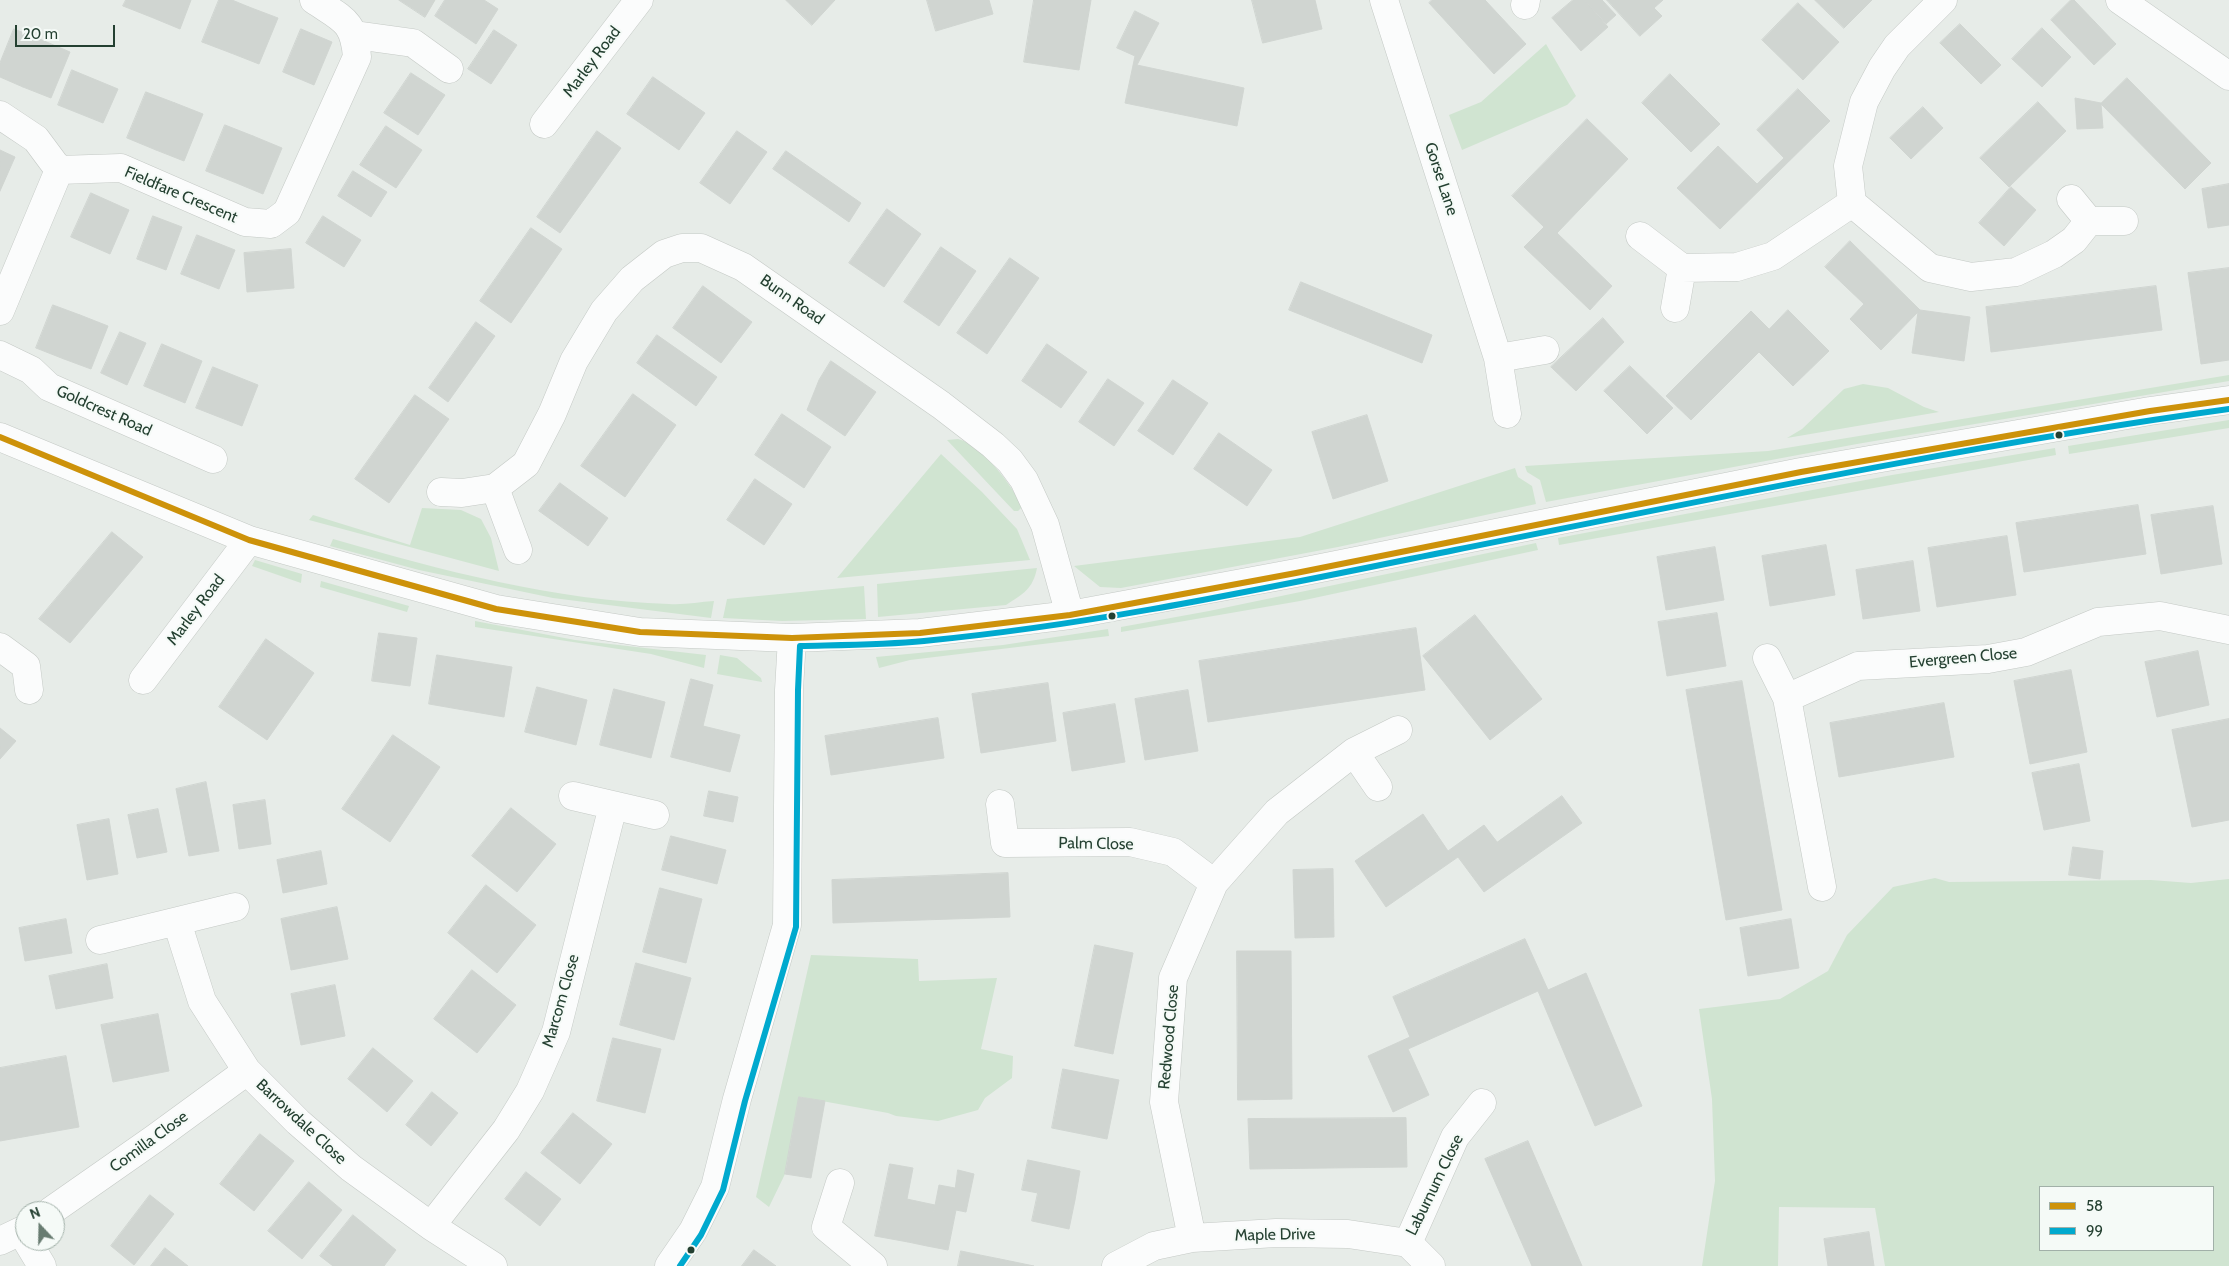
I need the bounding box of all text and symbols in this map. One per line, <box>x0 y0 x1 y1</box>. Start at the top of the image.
scale bar <box>18 15 118 47</box>
street label: Marley Road <box>559 23 625 101</box>
text: 20 m <box>23 25 58 43</box>
street label: Gorse Lane <box>1420 140 1462 218</box>
street label: Fieldfare Crescent <box>122 163 240 227</box>
street label: Bunn Road <box>756 271 828 329</box>
street label: Goldcrest Road <box>53 381 155 441</box>
unlabelled marker <box>2054 430 2064 440</box>
street label: Marley Road <box>163 571 229 649</box>
unlabelled marker <box>1107 611 1117 621</box>
street label: Evergreen Close <box>1908 644 2018 672</box>
street label: Palm Close <box>1058 834 1134 854</box>
street label: Marcom Close <box>539 952 583 1050</box>
street label: Redwood Close <box>1155 984 1183 1090</box>
street label: Barrowdale Close <box>252 1075 350 1169</box>
street label: Comilla Close <box>106 1107 192 1177</box>
street label: Laburnum Close <box>1402 1131 1468 1239</box>
legend <box>2039 1186 2214 1251</box>
text: 58 <box>2086 1197 2103 1215</box>
north arrow <box>15 1201 65 1251</box>
text: N <box>27 1203 43 1223</box>
text: 99 <box>2086 1222 2103 1240</box>
street label: Maple Drive <box>1234 1225 1316 1245</box>
unlabelled marker <box>686 1245 696 1255</box>

